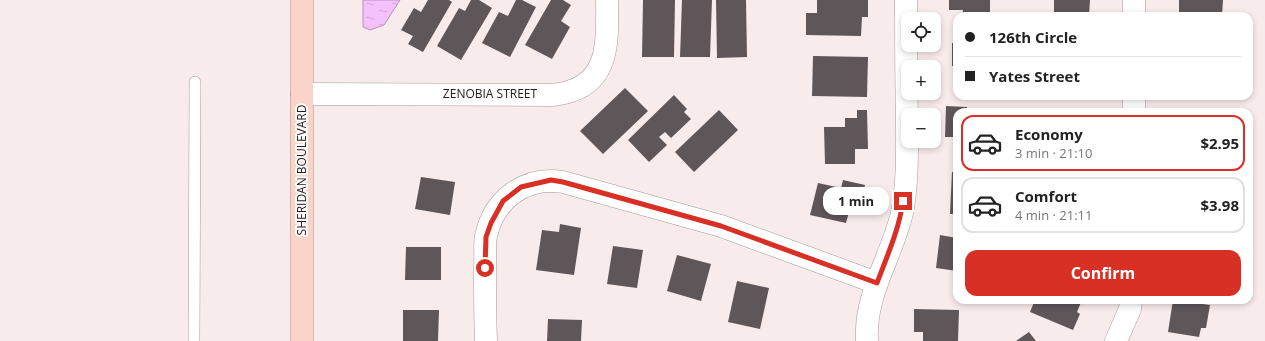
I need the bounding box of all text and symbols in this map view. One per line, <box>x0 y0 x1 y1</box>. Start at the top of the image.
map controls <box>901 12 941 148</box>
button: locate <box>901 12 941 52</box>
text: 126th Circle <box>989 27 1077 47</box>
button: + <box>901 60 941 100</box>
text: Yates Street <box>989 66 1080 86</box>
street label: ZENOBIA STREET <box>443 85 538 102</box>
street label: SHERIDAN BOULEVARD <box>293 105 310 235</box>
button: − <box>901 108 941 148</box>
text: Economy <box>1015 124 1083 144</box>
icon: car <box>967 125 1003 161</box>
text: $2.95 <box>1200 133 1239 153</box>
text: 3 min · 21:10 <box>1015 144 1092 162</box>
text: Comfort <box>1015 186 1077 206</box>
callout: 1 min <box>823 187 889 215</box>
icon: car <box>967 187 1003 223</box>
text: 1 min <box>838 192 874 210</box>
route end <box>894 192 912 210</box>
text: $3.98 <box>1200 195 1239 215</box>
text: 4 min · 21:11 <box>1015 206 1092 224</box>
button: Confirm <box>965 250 1241 296</box>
route start <box>476 259 494 277</box>

